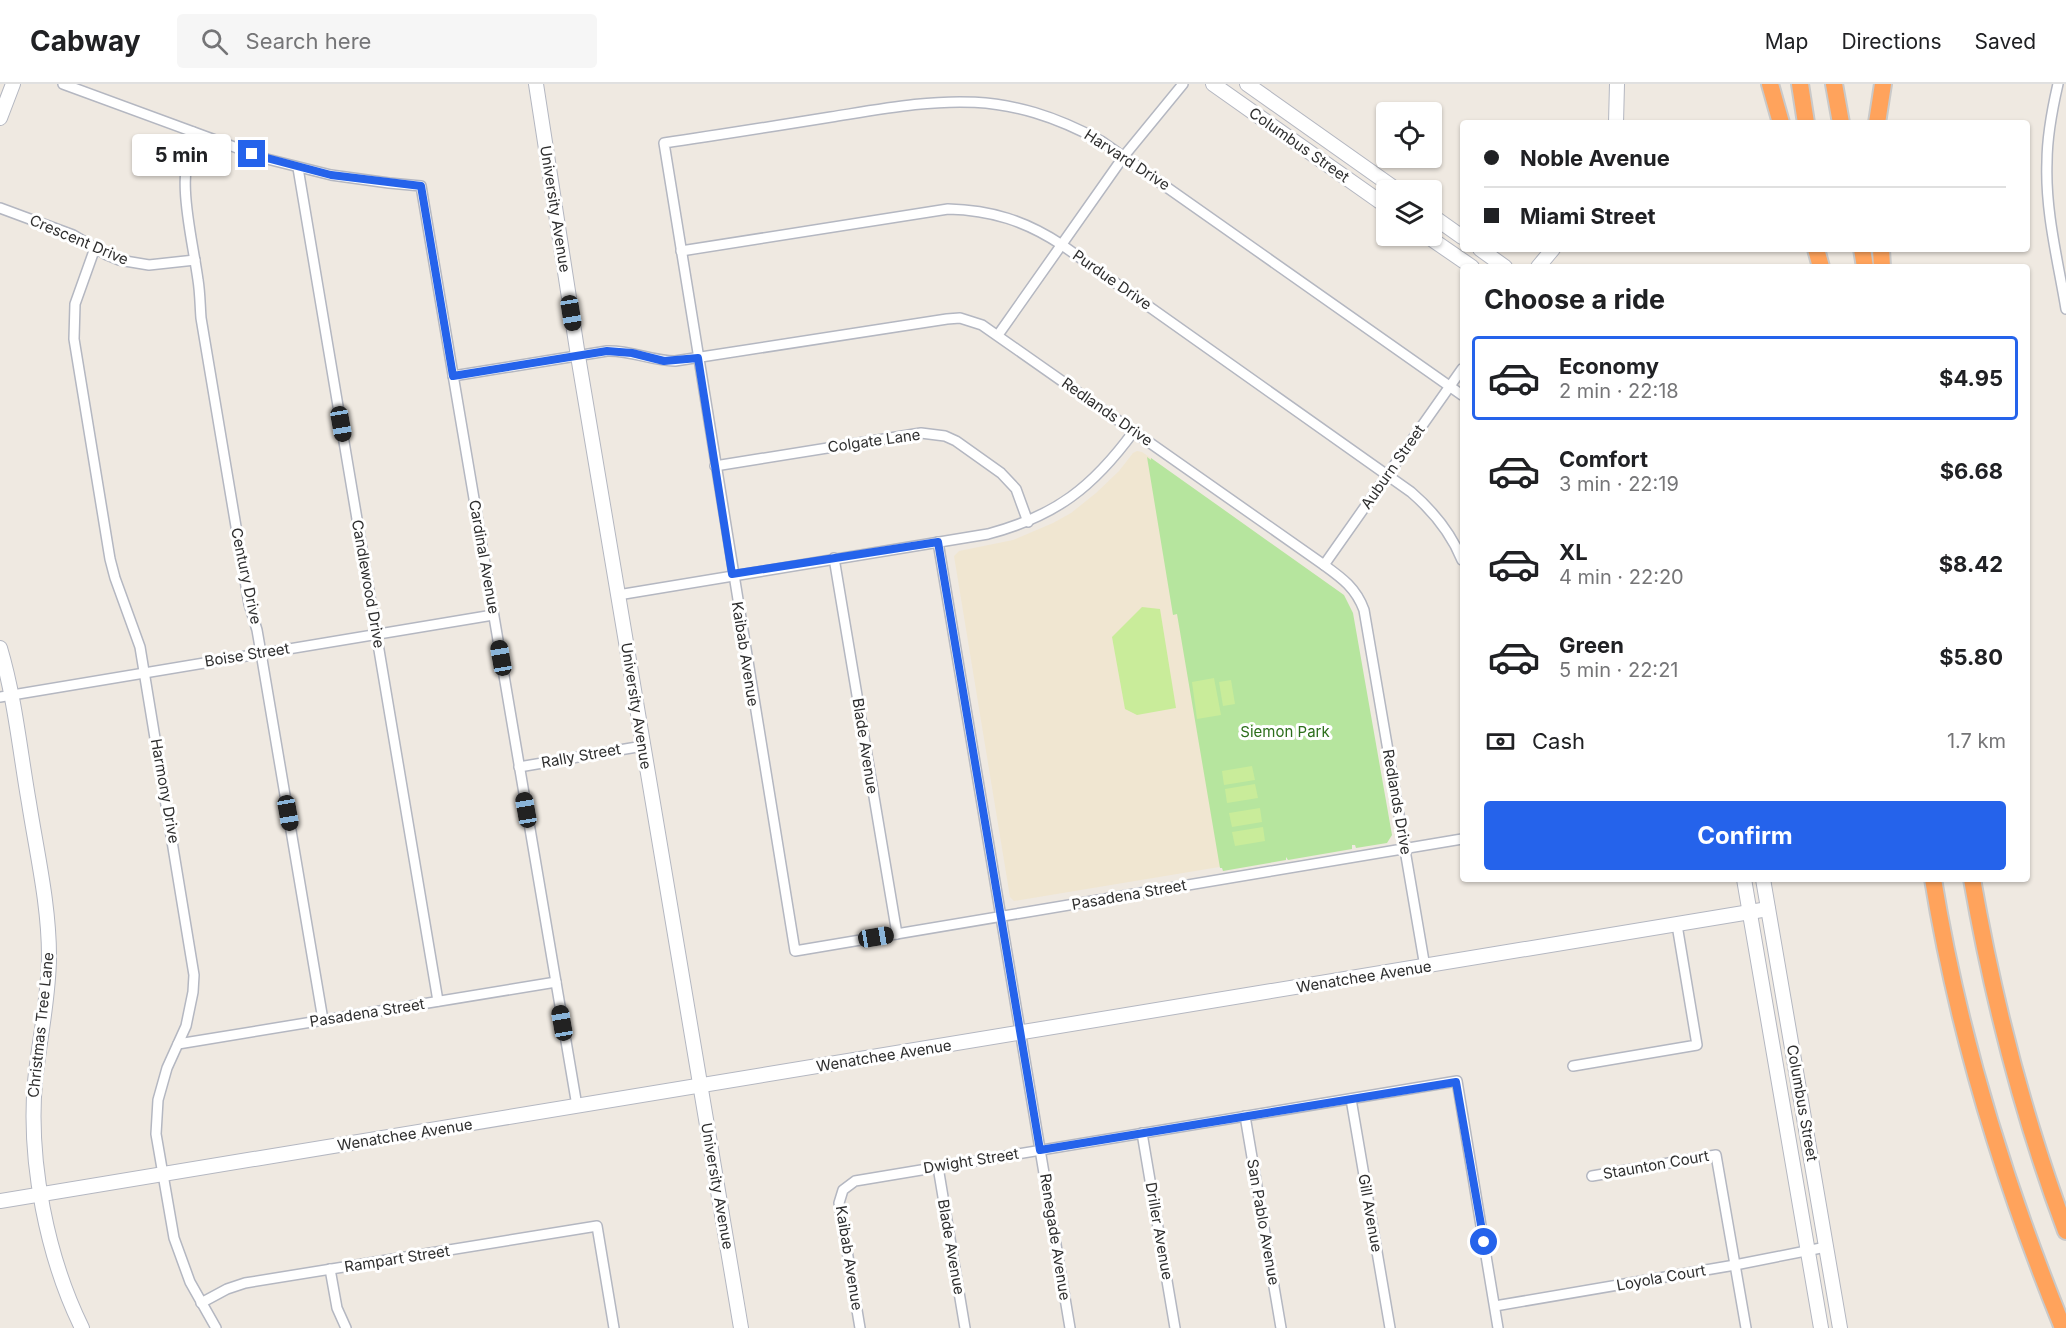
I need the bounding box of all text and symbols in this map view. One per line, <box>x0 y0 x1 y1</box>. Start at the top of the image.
search box <box>177 14 597 68</box>
text: Cabway <box>30 24 141 58</box>
icon: search <box>198 25 231 58</box>
text: Search here <box>246 28 371 54</box>
text: Map <box>1765 29 1808 54</box>
text: Directions <box>1841 29 1942 54</box>
text: Saved <box>1975 29 2036 54</box>
map controls <box>1376 102 1442 246</box>
button: locate <box>1376 102 1442 168</box>
street label: Columbus Street <box>1245 103 1353 186</box>
street label: Harvard Drive <box>1081 125 1174 194</box>
callout: 5 min <box>132 133 231 175</box>
route end <box>238 140 265 167</box>
text: 5 min <box>155 143 208 167</box>
street label: University Avenue <box>536 144 575 274</box>
text: Noble Avenue <box>1520 145 1670 171</box>
button: layers <box>1376 180 1442 246</box>
text: Miami Street <box>1520 203 1656 229</box>
street label: Crescent Drive <box>27 210 131 269</box>
street label: Purdue Drive <box>1069 245 1155 314</box>
text: Choose a ride <box>1484 283 1665 316</box>
car <box>559 294 583 332</box>
icon: car <box>1487 351 1541 405</box>
text: Economy <box>1559 353 1659 379</box>
text: $4.95 <box>1939 365 2003 391</box>
street label: Redlands Drive <box>1058 373 1156 450</box>
text: 2 min · 22:18 <box>1559 379 1679 403</box>
car <box>329 405 353 443</box>
street label: Auburn Street <box>1357 421 1429 513</box>
street label: Colgate Lane <box>826 425 922 456</box>
icon: car <box>1487 444 1541 498</box>
text: Comfort <box>1559 446 1648 472</box>
text: $6.68 <box>1940 458 2003 484</box>
text: 3 min · 22:19 <box>1559 472 1679 496</box>
street label: Cardinal Avenue <box>465 498 504 615</box>
street label: Candlewood Drive <box>348 518 389 650</box>
street label: Century Drive <box>227 526 266 626</box>
icon: car <box>1487 537 1541 591</box>
text: XL <box>1559 539 1588 565</box>
text: $8.42 <box>1939 551 2003 577</box>
text: 4 min · 22:20 <box>1559 565 1684 589</box>
street label: Kaibab Avenue <box>728 600 763 708</box>
icon: car <box>1487 630 1541 684</box>
text: Green <box>1559 632 1624 658</box>
street label: Boise Street <box>203 638 291 671</box>
car <box>489 639 513 677</box>
street label: University Avenue <box>617 641 656 771</box>
text: $5.80 <box>1939 644 2003 670</box>
text: 5 min · 22:21 <box>1559 658 1678 682</box>
street label: Blade Avenue <box>849 697 882 795</box>
park label: Siemon Park <box>1240 722 1330 741</box>
icon: cash <box>1484 725 1517 758</box>
text: Cash <box>1532 728 1585 754</box>
text: 1.7 km <box>1947 729 2006 753</box>
street label: Harmony Drive <box>147 737 184 845</box>
street label: Rally Street <box>540 739 622 772</box>
street label: Redlands Drive <box>1379 748 1416 856</box>
car <box>514 791 538 829</box>
car <box>276 794 300 832</box>
button: Confirm <box>1484 801 2006 870</box>
street label: Pasadena Street <box>1070 875 1188 914</box>
car <box>857 925 895 949</box>
street label: Christmas Tree Lane <box>23 951 58 1099</box>
street label: Wenatchee Avenue <box>1295 956 1433 997</box>
street label: Pasadena Street <box>308 994 426 1031</box>
car <box>550 1004 574 1042</box>
street label: Wenatchee Avenue <box>815 1035 953 1076</box>
street label: Columbus Street <box>1783 1043 1822 1163</box>
street label: Wenatchee Avenue <box>336 1114 474 1155</box>
street label: University Avenue <box>697 1121 738 1251</box>
street label: Dwight Street <box>922 1144 1020 1177</box>
street label: Staunton Court <box>1601 1146 1710 1183</box>
street label: San Pablo Avenue <box>1243 1157 1284 1287</box>
street label: Renegade Avenue <box>1036 1172 1075 1302</box>
street label: Gill Avenue <box>1354 1172 1387 1253</box>
street label: Driller Avenue <box>1142 1181 1177 1281</box>
street label: Blade Avenue <box>934 1198 969 1296</box>
street label: Kaibab Avenue <box>832 1204 867 1312</box>
route start <box>1470 1228 1497 1255</box>
street label: Rampart Street <box>343 1241 451 1276</box>
street label: Loyola Court <box>1615 1260 1707 1295</box>

